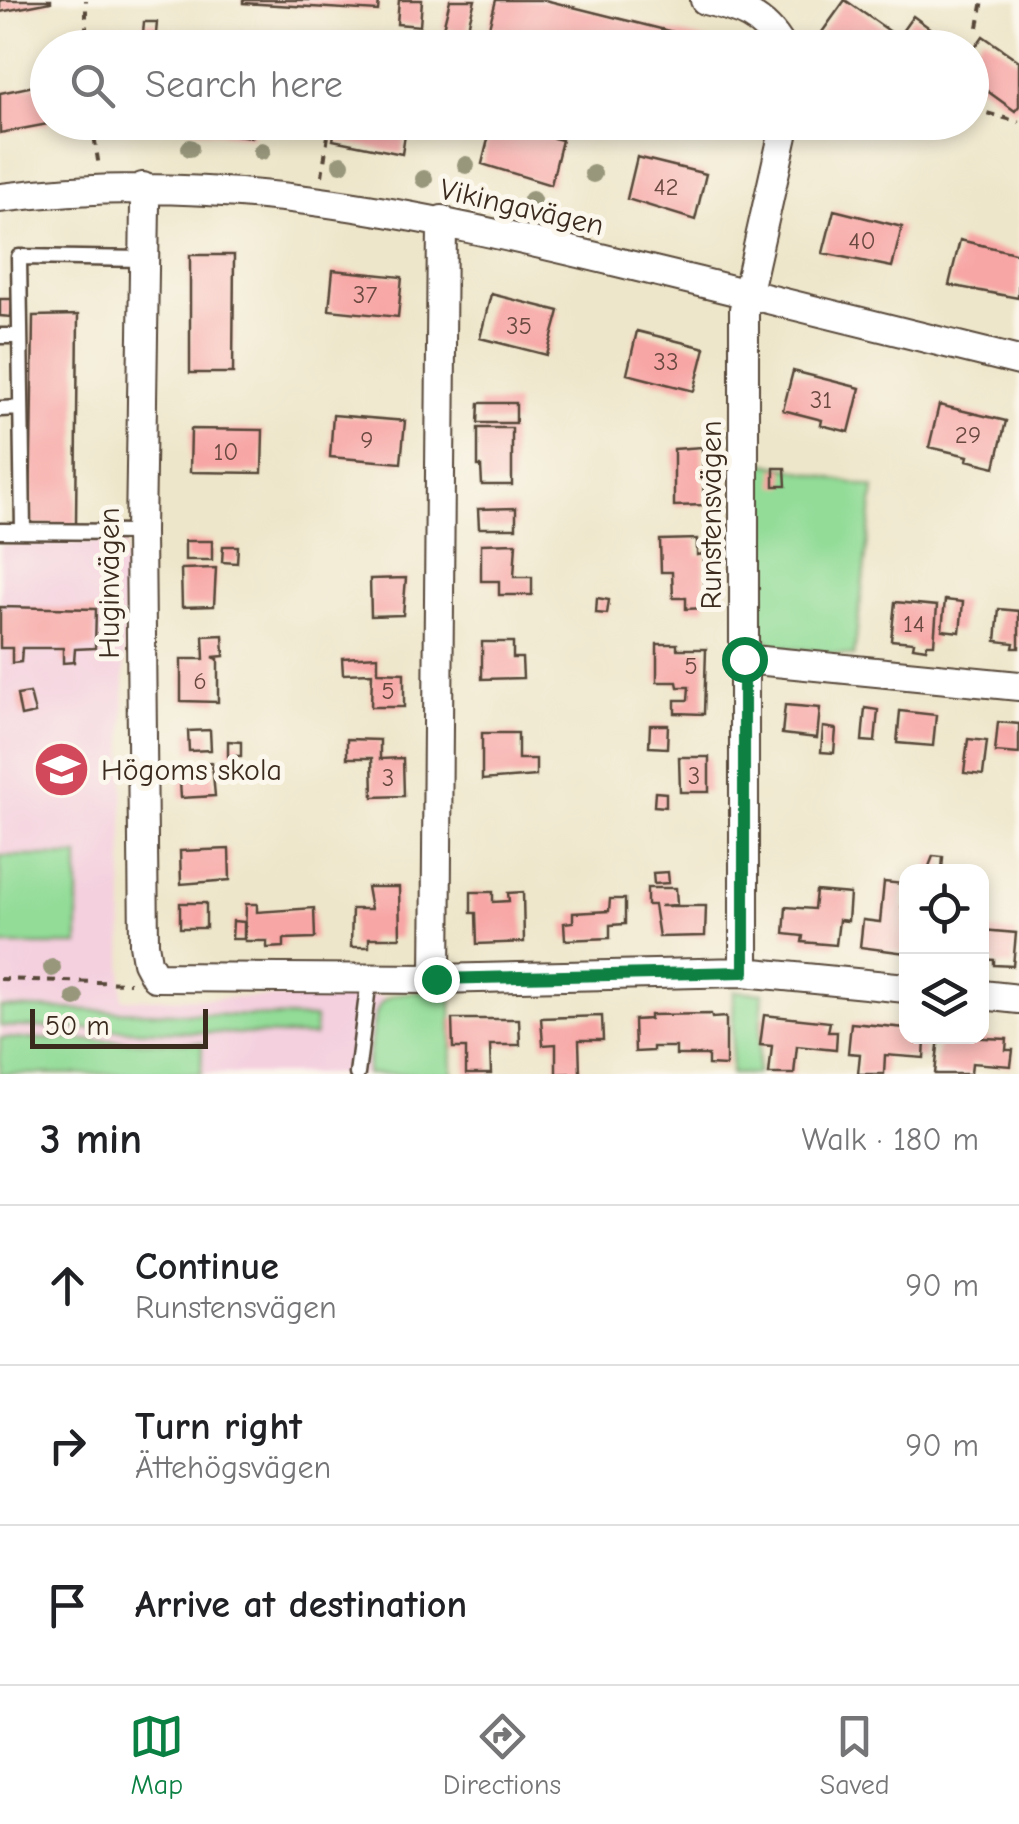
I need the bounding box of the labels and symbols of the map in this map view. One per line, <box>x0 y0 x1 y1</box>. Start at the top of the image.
street label: Vikingavägen <box>437 172 607 243</box>
house number: 42 <box>653 172 679 201</box>
house number: 40 <box>848 226 876 255</box>
house number: 37 <box>353 280 377 309</box>
house number: 35 <box>506 311 532 340</box>
house number: 33 <box>653 347 679 376</box>
house number: 31 <box>810 385 832 414</box>
street label: Runstensvägen <box>694 420 729 610</box>
house number: 29 <box>955 420 981 449</box>
house number: 9 <box>360 425 374 454</box>
house number: 10 <box>213 437 239 466</box>
street label: Huginvägen <box>92 507 127 659</box>
house number: 14 <box>903 609 925 638</box>
route start <box>722 637 768 683</box>
house number: 5 <box>684 651 698 680</box>
house number: 6 <box>193 666 207 695</box>
house number: 5 <box>381 676 395 705</box>
school or university icon: Högoms skola <box>32 740 92 800</box>
place label: Högoms skola <box>101 753 282 788</box>
house number: 3 <box>688 761 700 790</box>
house number: 3 <box>382 763 394 792</box>
route end <box>414 957 460 1003</box>
scale bar <box>30 1004 208 1048</box>

